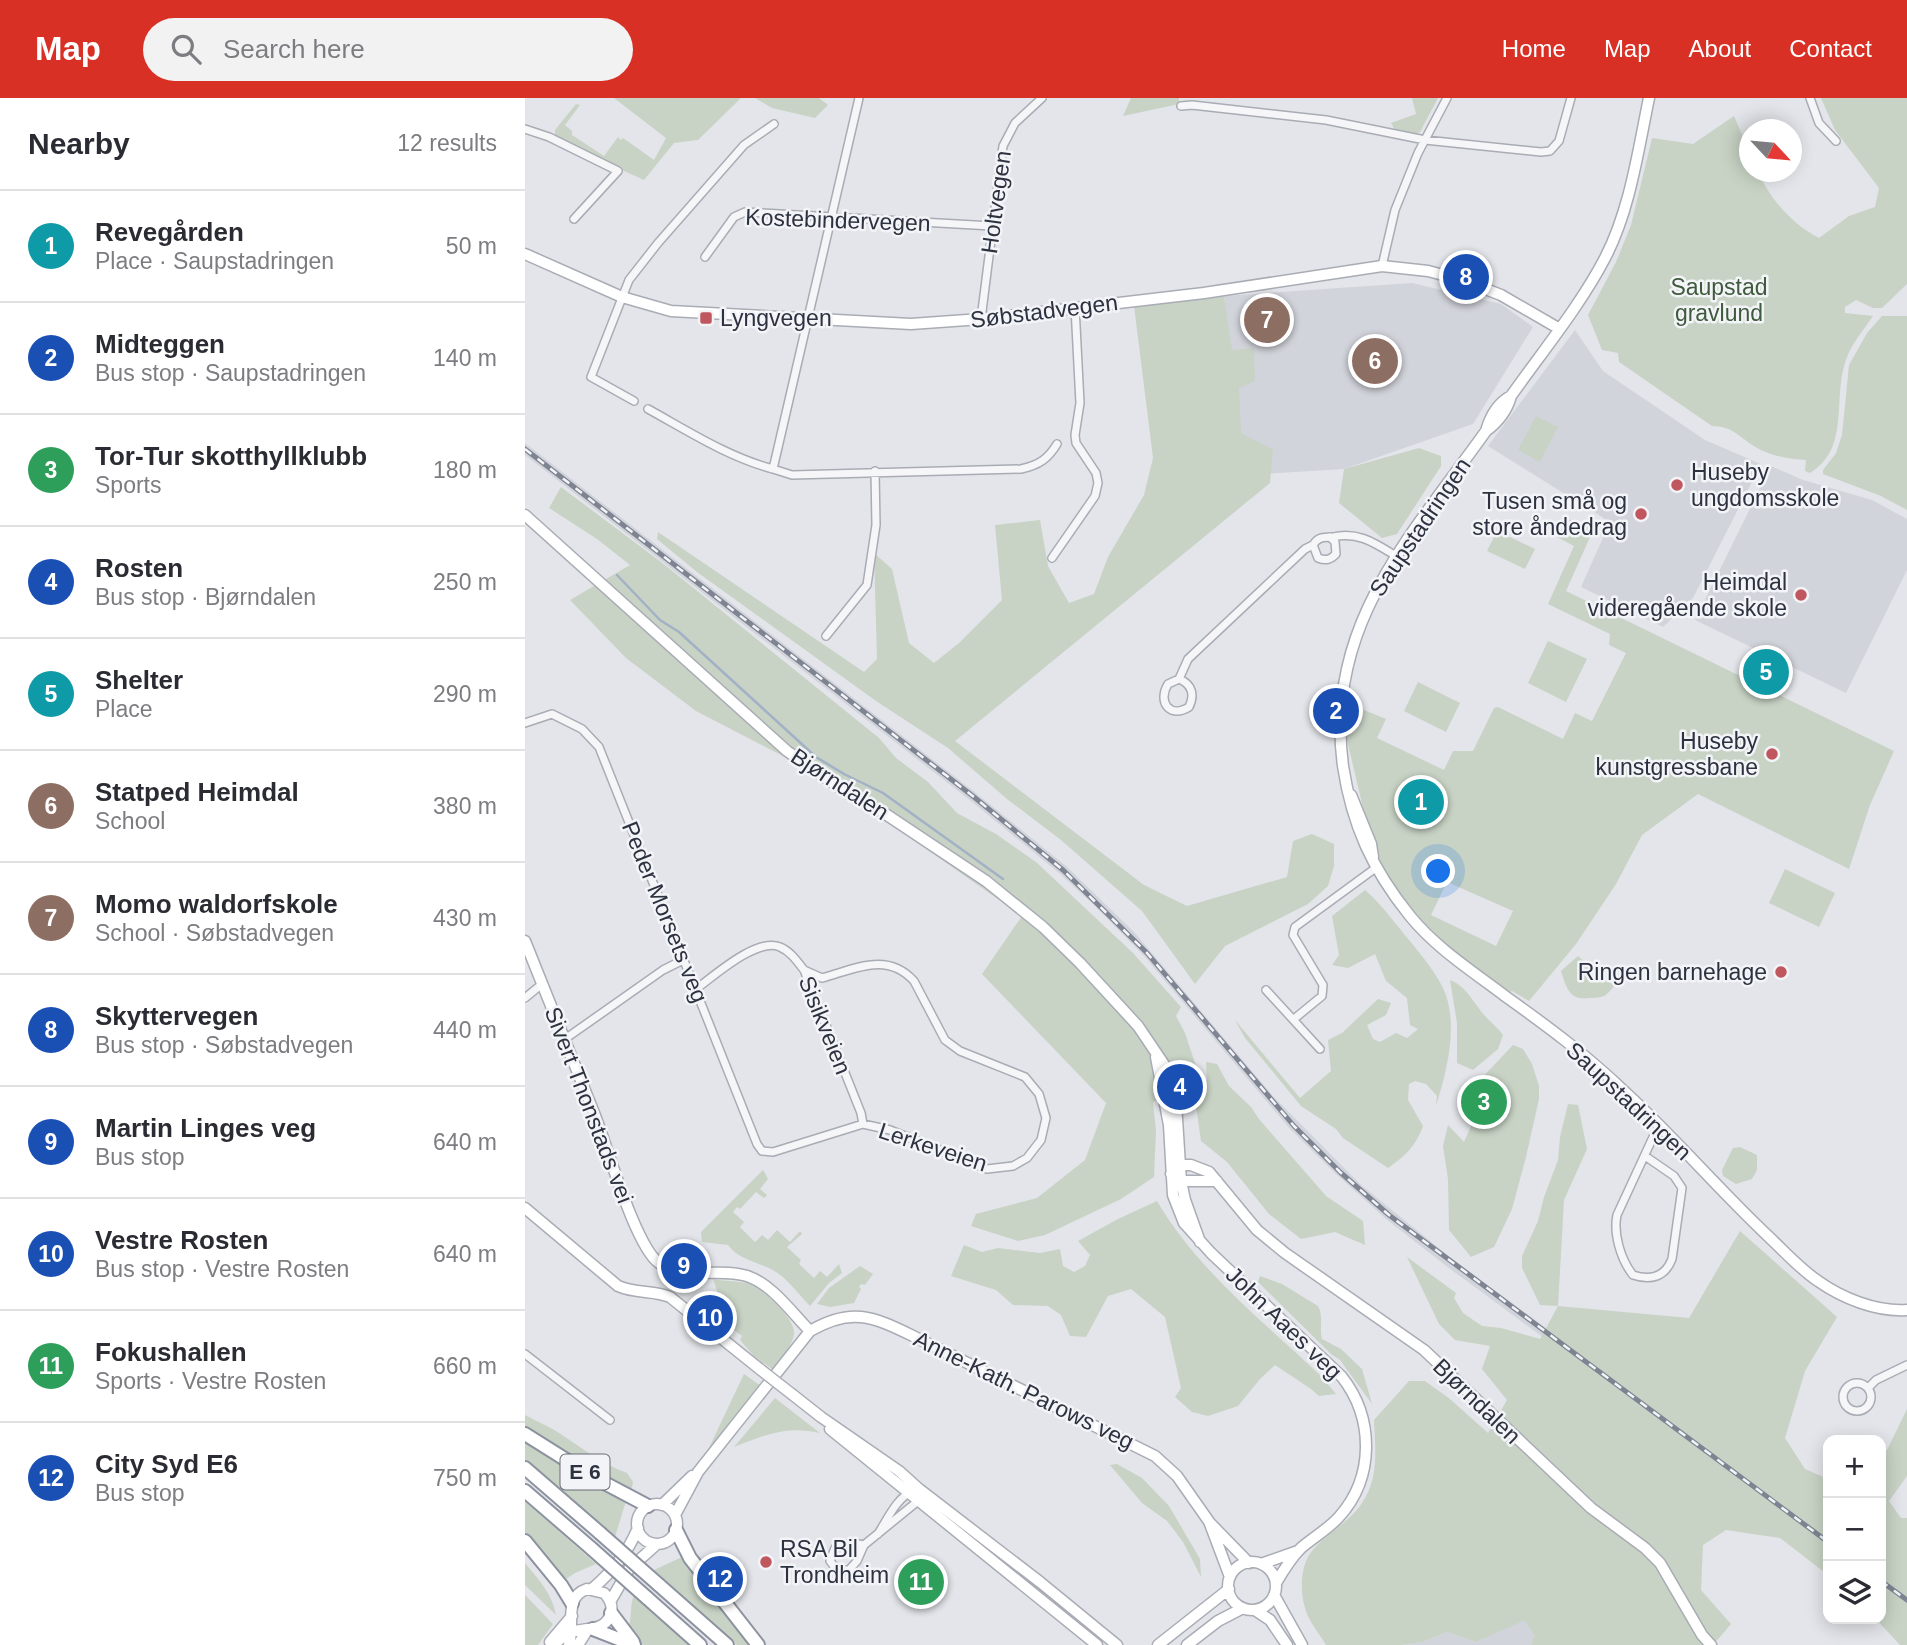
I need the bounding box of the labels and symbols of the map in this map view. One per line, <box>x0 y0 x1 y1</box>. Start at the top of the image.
north arrow <box>1739 119 1802 182</box>
street label: Holtvegen <box>976 149 1016 255</box>
street label: Kostebindervegen <box>745 204 931 236</box>
pin: 8 <box>1443 251 1489 303</box>
park label: Saupstad gravlund <box>1670 274 1768 326</box>
street label: Søbstadvegen <box>969 289 1119 333</box>
pin: 7 <box>1244 294 1290 346</box>
place label: Lyngvegen <box>720 305 832 331</box>
marker: Lyngvegen <box>698 310 714 326</box>
pin: 6 <box>1352 335 1398 387</box>
street label: Saupstadringen <box>1364 453 1476 601</box>
place label: Huseby ungdomsskole <box>1691 459 1839 511</box>
marker: Huseby ungdomsskole <box>1669 477 1685 493</box>
place label: Tusen små og store åndedrag <box>1472 488 1627 540</box>
marker: Tusen små og store åndedrag <box>1633 506 1649 522</box>
place label: Heimdal videregående skole <box>1588 569 1787 621</box>
marker: Heimdal videregående skole <box>1793 587 1809 603</box>
pin: 5 <box>1743 646 1789 698</box>
pin: 2 <box>1313 685 1359 737</box>
place label: Huseby kunstgressbane <box>1596 728 1759 780</box>
street label: Bjørndalen <box>786 743 894 825</box>
marker: Huseby kunstgressbane <box>1764 746 1780 762</box>
pin: 1 <box>1398 776 1444 828</box>
street label: Peder Morsets veg <box>617 818 713 1006</box>
your location <box>1421 854 1455 888</box>
place label: Ringen barnehage <box>1578 959 1767 985</box>
marker: Ringen barnehage <box>1773 964 1789 980</box>
street label: Sisikveien <box>794 972 856 1078</box>
street label: Sivert Thonstads vei <box>540 1003 638 1207</box>
street label: Saupstadringen <box>1561 1037 1697 1165</box>
pin: 4 <box>1157 1061 1203 1113</box>
pin: 3 <box>1461 1076 1507 1128</box>
street label: Lerkeveien <box>875 1117 991 1177</box>
pin: 9 <box>661 1240 707 1292</box>
street label: John Aaes veg <box>1221 1261 1347 1385</box>
pin: 10 <box>687 1292 733 1344</box>
street label: Anne-Kath. Parows veg <box>910 1325 1138 1455</box>
street label: Bjørndalen <box>1428 1353 1526 1449</box>
road number: E 6 <box>561 1454 609 1490</box>
place label: RSA Bil Trondheim <box>780 1536 889 1588</box>
pin: 12 <box>697 1553 743 1605</box>
marker: RSA Bil Trondheim <box>758 1554 774 1570</box>
pin: 11 <box>898 1556 944 1608</box>

